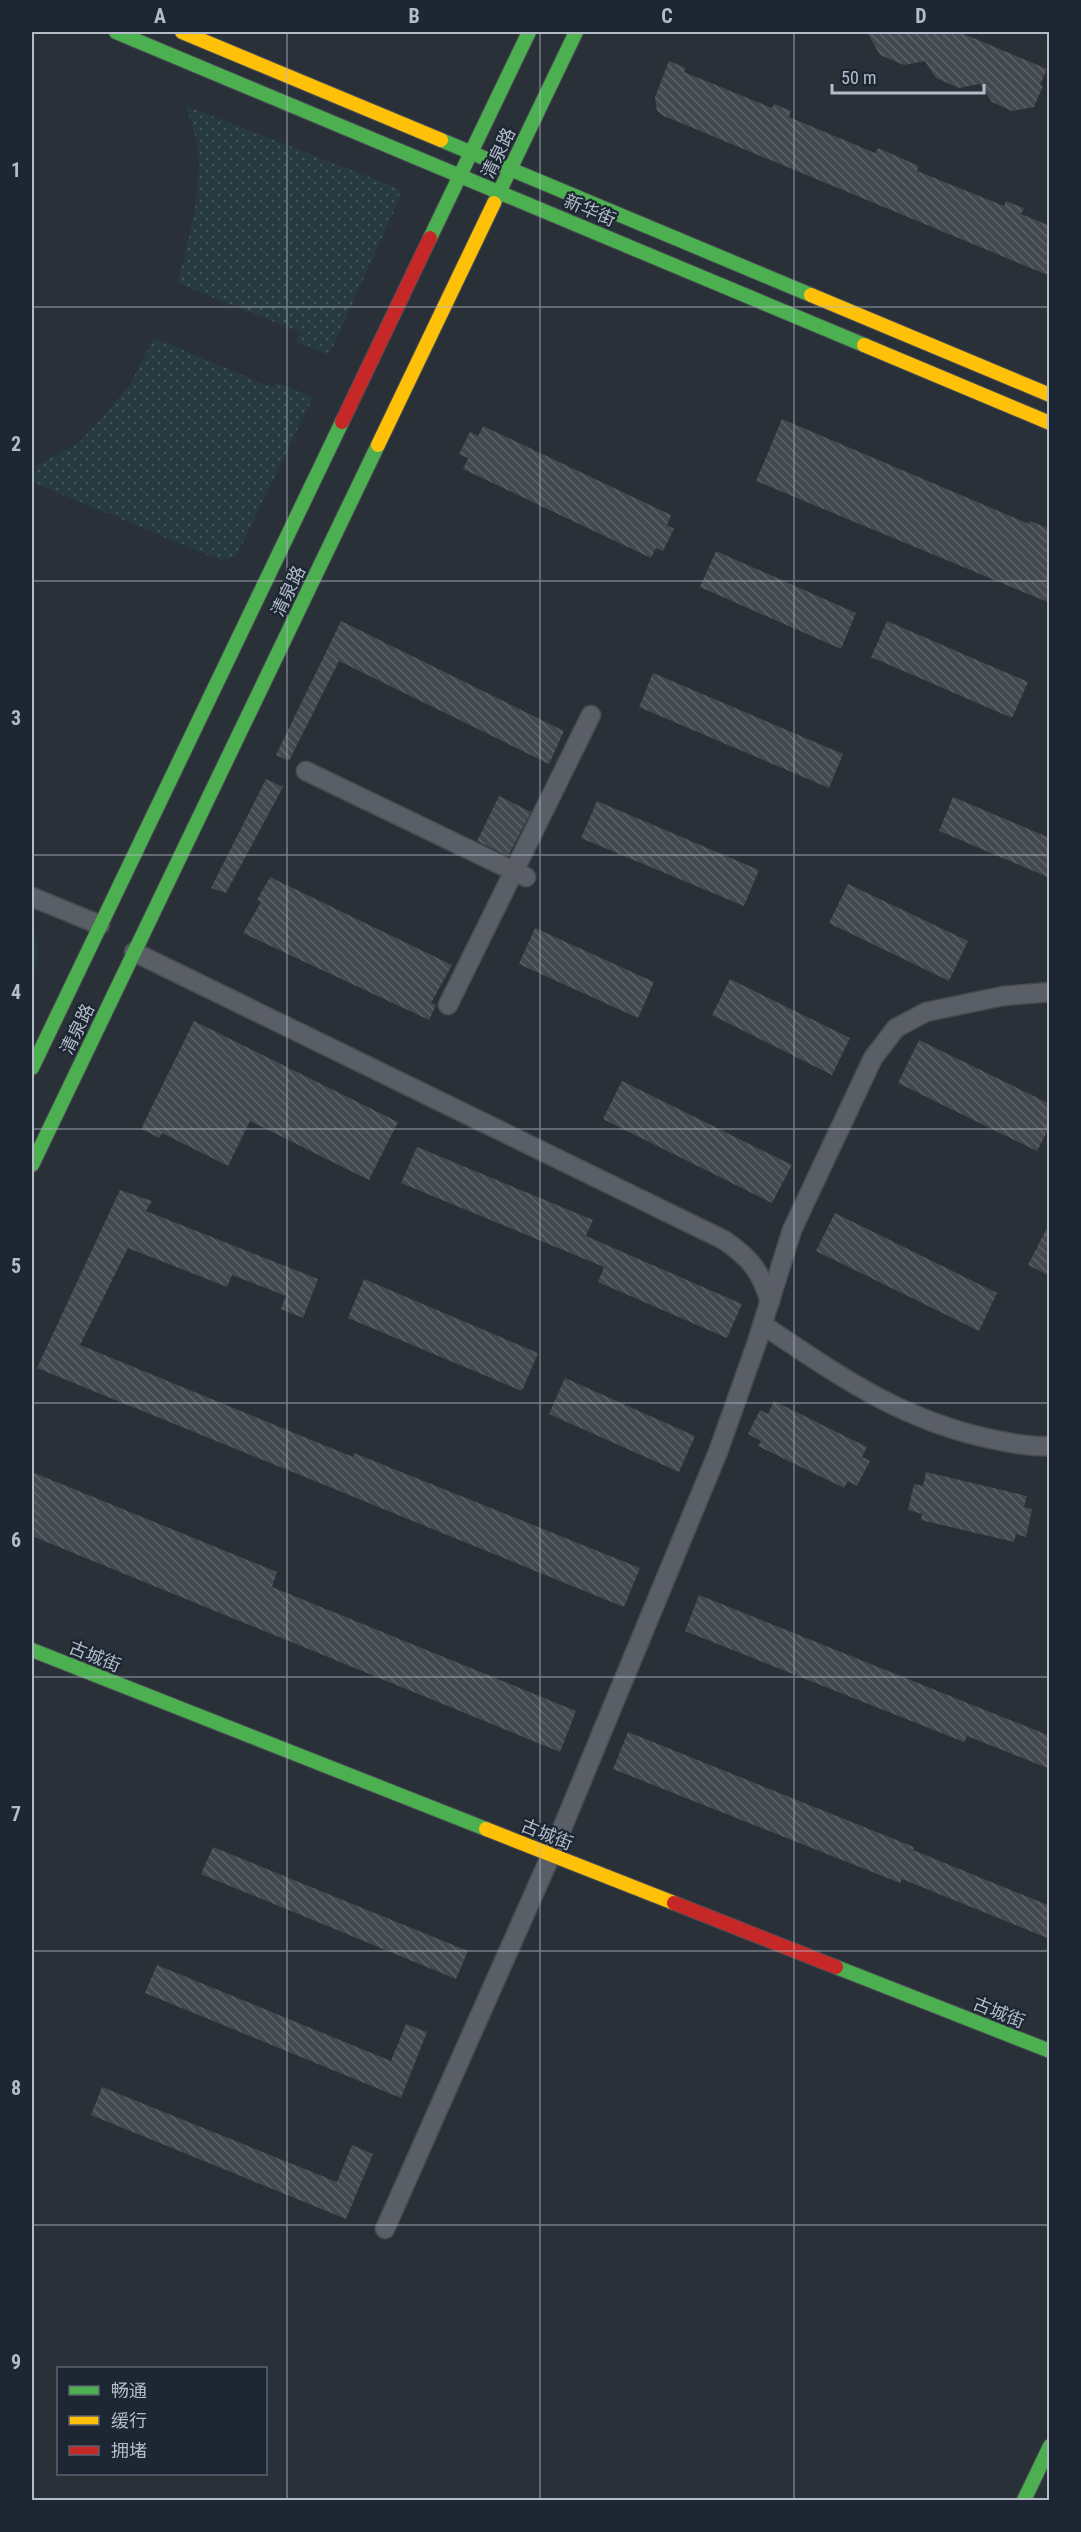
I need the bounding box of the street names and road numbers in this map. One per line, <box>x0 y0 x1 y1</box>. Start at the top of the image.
street label: 清泉路 <box>477 124 519 182</box>
street label: 新华街 <box>561 190 619 230</box>
street label: 清泉路 <box>267 562 309 620</box>
street label: 清泉路 <box>56 1000 98 1058</box>
street label: 古城街 <box>66 1636 124 1676</box>
street label: 古城街 <box>518 1814 576 1854</box>
street label: 古城街 <box>970 1992 1028 2032</box>

